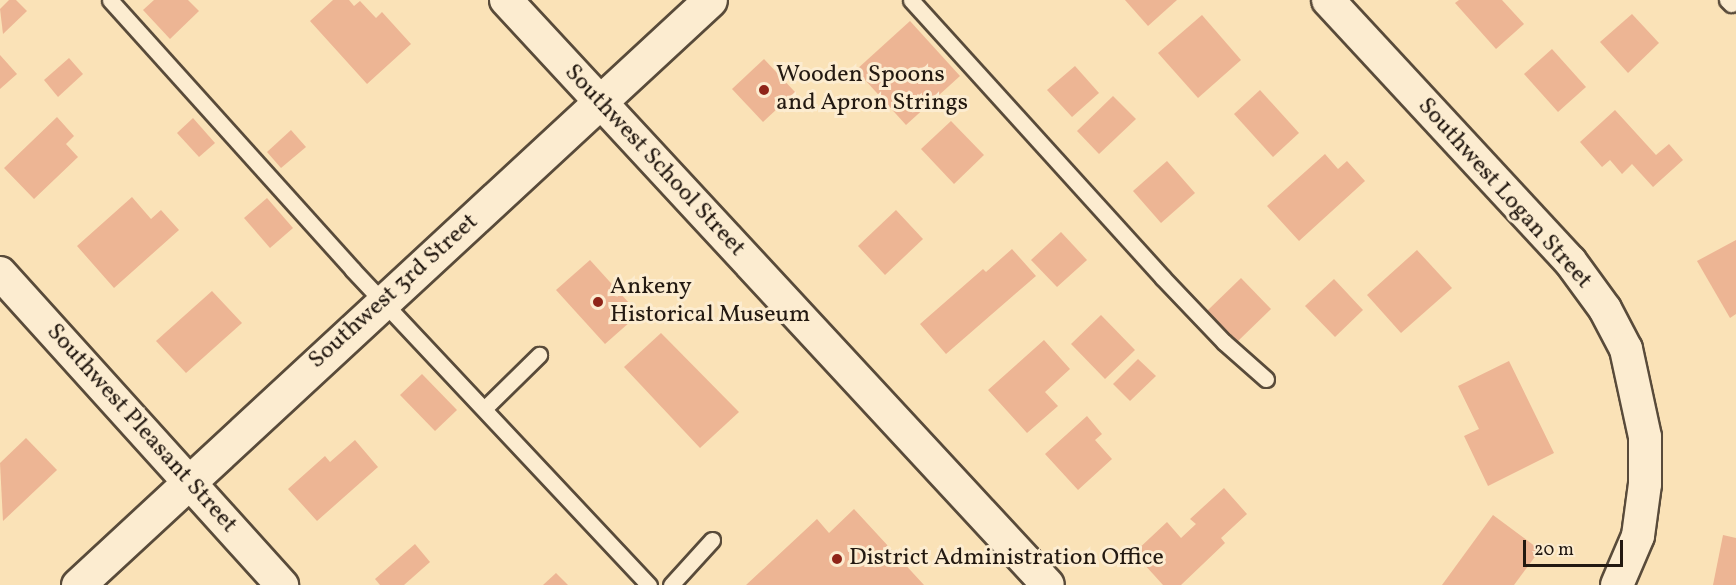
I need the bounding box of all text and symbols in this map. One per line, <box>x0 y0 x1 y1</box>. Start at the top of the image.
street label: Southwest School Street <box>557 59 751 263</box>
place label: Wooden Spoons and Apron Strings <box>776 62 968 118</box>
marker: Wooden Spoons and Apron Strings <box>757 83 771 97</box>
street label: Southwest Logan Street <box>1411 93 1597 295</box>
street label: Southwest 3rd Street <box>303 208 485 376</box>
place label: Ankeny Historical Museum <box>610 274 810 330</box>
marker: Ankeny Historical Museum <box>591 295 605 309</box>
street label: Southwest Pleasant Street <box>39 318 243 540</box>
scale bar <box>1526 528 1626 566</box>
text: 20 m <box>1534 538 1574 563</box>
place label: District Administration Office <box>849 545 1164 573</box>
marker: District Administration Office <box>830 552 844 566</box>

